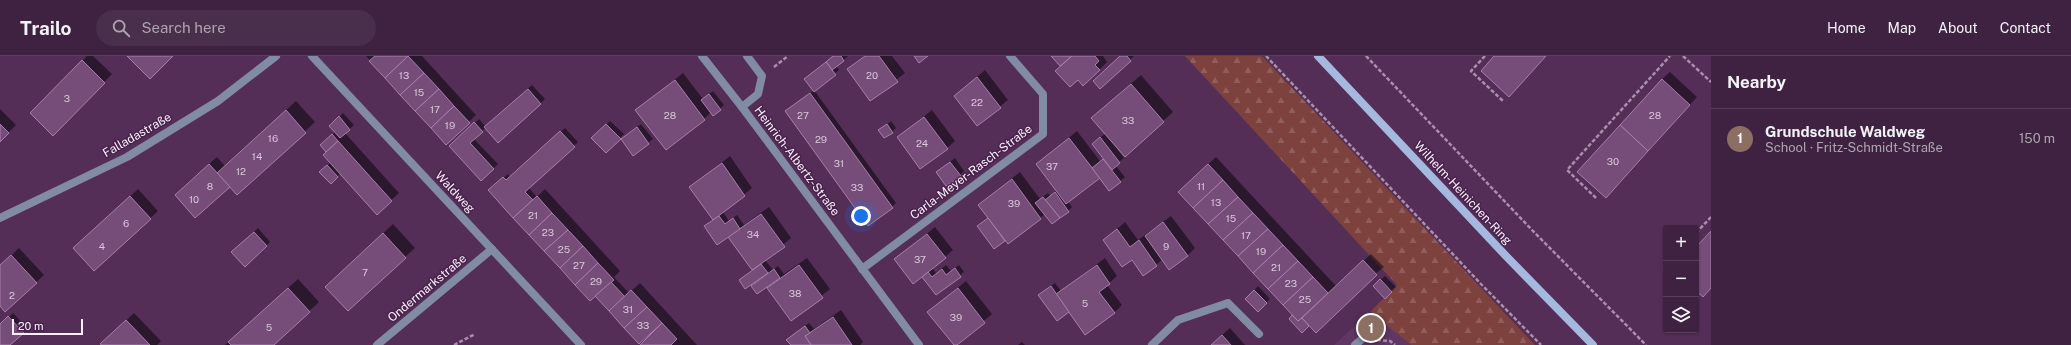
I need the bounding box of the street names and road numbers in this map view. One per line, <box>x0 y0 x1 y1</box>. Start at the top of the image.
street label: Heinrich-Albertz-Straße <box>751 103 843 219</box>
street label: Falladastraße <box>100 110 174 160</box>
street label: Carla-Meyer-Rasch-Straße <box>907 121 1035 222</box>
street label: Wilhelm-Heinichen-Ring <box>1411 138 1515 248</box>
street label: Waldweg <box>432 168 478 216</box>
street label: Ondermarkstraße <box>385 251 469 325</box>

